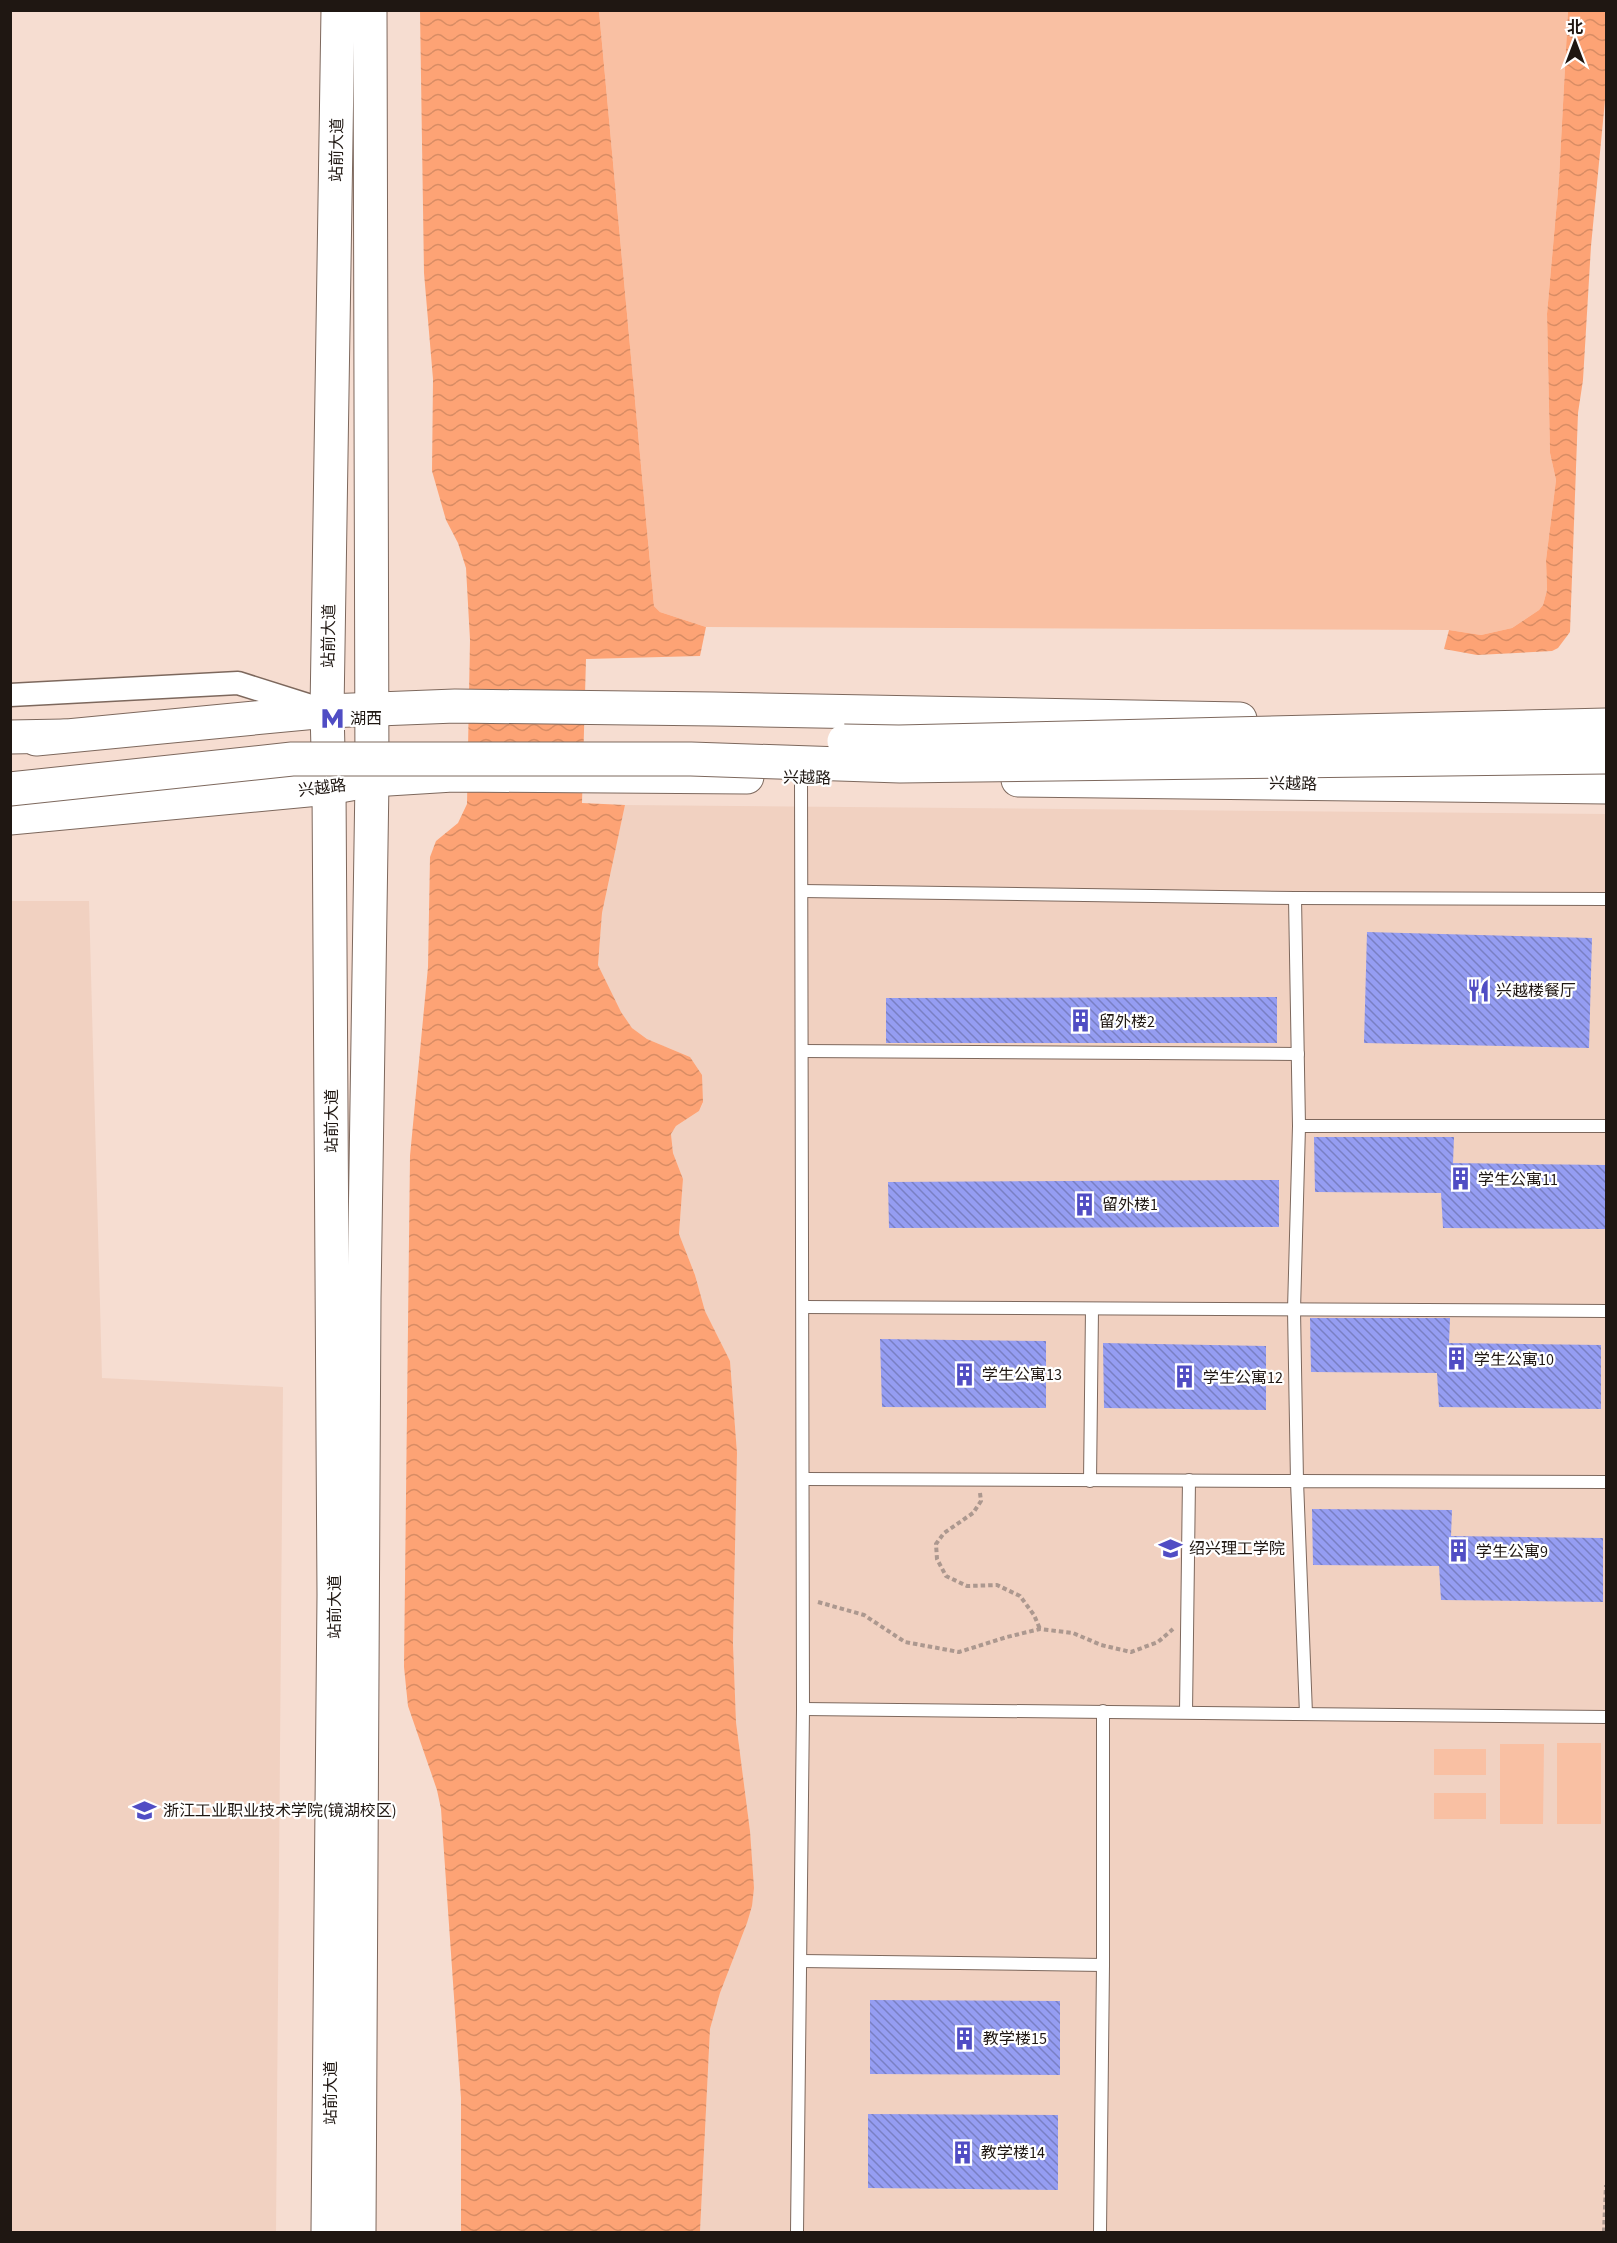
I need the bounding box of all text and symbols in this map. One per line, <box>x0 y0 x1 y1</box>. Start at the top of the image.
north arrow <box>1545 12 1605 72</box>
text: 北 <box>1567 17 1583 39</box>
street label: 站前大道 <box>325 118 349 182</box>
street label: 站前大道 <box>317 604 341 668</box>
metro station icon: 湖西 <box>319 705 345 731</box>
place label: 湖西 <box>350 708 382 730</box>
street label: 兴越路 <box>783 767 831 789</box>
street label: 兴越路 <box>1269 773 1317 795</box>
street label: 兴越路 <box>297 774 347 802</box>
restaurant icon: 兴越楼餐厅 <box>1465 977 1491 1003</box>
place label: 兴越楼餐厅 <box>1496 980 1576 1002</box>
building icon: 留外楼2 <box>1068 1008 1094 1034</box>
place label: 留外楼2 <box>1099 1011 1155 1033</box>
street label: 站前大道 <box>321 1089 343 1153</box>
building icon: 学生公寓11 <box>1447 1166 1473 1192</box>
place label: 学生公寓11 <box>1478 1169 1558 1191</box>
building icon: 留外楼1 <box>1071 1191 1097 1217</box>
place label: 留外楼1 <box>1102 1194 1158 1216</box>
building icon: 学生公寓10 <box>1443 1346 1469 1372</box>
place label: 学生公寓10 <box>1474 1349 1554 1371</box>
building icon: 学生公寓13 <box>951 1361 977 1387</box>
place label: 学生公寓13 <box>982 1364 1062 1386</box>
building icon: 学生公寓12 <box>1172 1364 1198 1390</box>
place label: 学生公寓12 <box>1203 1367 1283 1389</box>
school or university icon: 绍兴理工学院 <box>1158 1535 1184 1561</box>
place label: 绍兴理工学院 <box>1189 1538 1285 1560</box>
building icon: 学生公寓9 <box>1445 1538 1471 1564</box>
place label: 学生公寓9 <box>1476 1541 1548 1563</box>
street label: 站前大道 <box>324 1575 346 1639</box>
school or university icon: 浙江工业职业技术学院(镜湖校区) <box>132 1797 158 1823</box>
place label: 浙江工业职业技术学院(镜湖校区) <box>163 1800 397 1822</box>
building icon: 教学楼15 <box>952 2025 978 2051</box>
place label: 教学楼15 <box>983 2028 1047 2050</box>
street label: 站前大道 <box>320 2061 342 2125</box>
building icon: 教学楼14 <box>950 2139 976 2165</box>
place label: 教学楼14 <box>981 2142 1045 2164</box>

